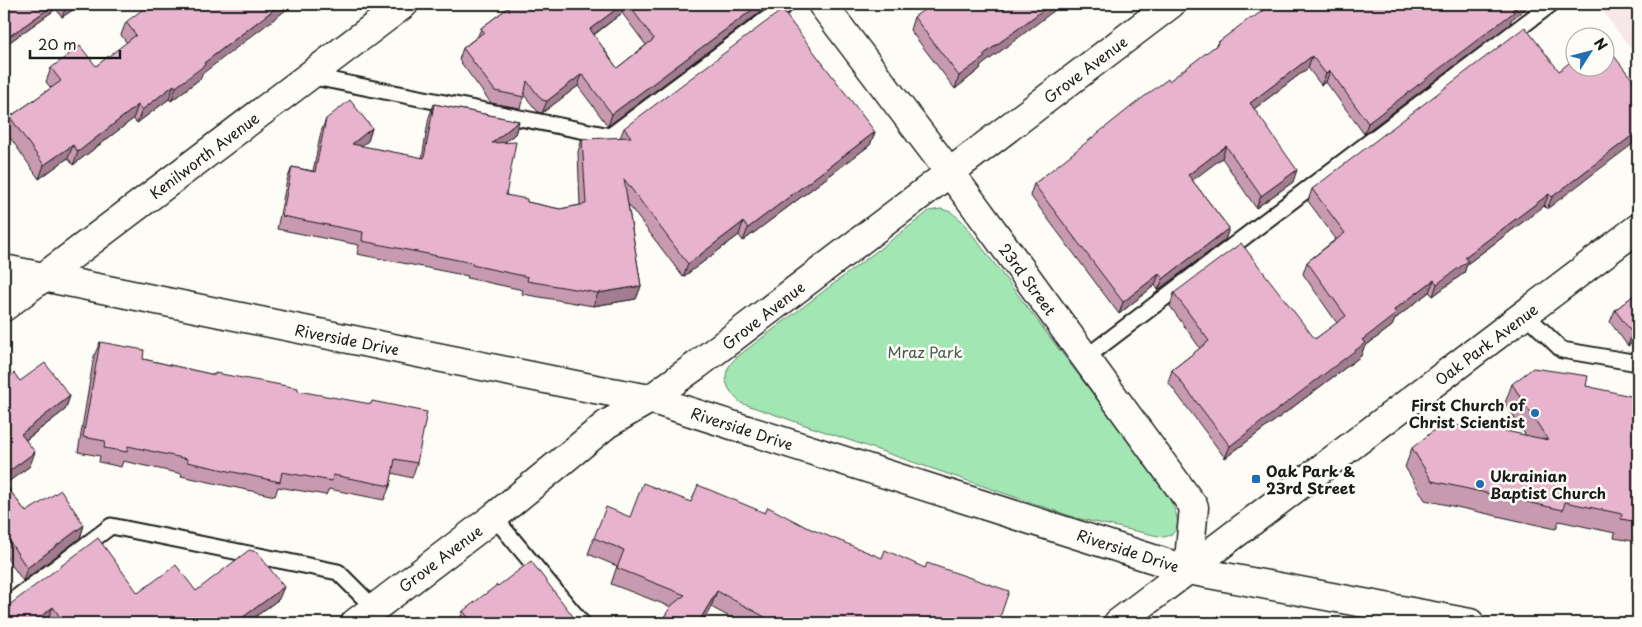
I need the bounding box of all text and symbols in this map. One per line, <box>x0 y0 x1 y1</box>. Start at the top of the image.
scale bar <box>30 28 120 60</box>
north arrow <box>1564 28 1614 78</box>
street label: Grove Avenue <box>1038 30 1132 108</box>
text: 20 m <box>38 32 77 55</box>
text: N <box>1589 33 1613 55</box>
street label: Kenilworth Avenue <box>144 106 264 204</box>
street label: 23rd Street <box>994 238 1062 320</box>
street label: Grove Avenue <box>717 275 809 355</box>
street label: Oak Park Avenue <box>1430 298 1542 390</box>
street label: Riverside Drive <box>293 318 401 360</box>
park label: Mraz Park <box>887 340 963 363</box>
place label: First Church of Christ Scientist <box>1409 393 1527 433</box>
street label: Riverside Drive <box>688 401 796 455</box>
marker: First Church of Christ Scientist <box>1529 407 1541 419</box>
place label: Oak Park & 23rd Street <box>1266 459 1355 499</box>
place label: Ukrainian Baptist Church <box>1490 464 1606 504</box>
marker: Oak Park & 23rd Street <box>1250 473 1262 485</box>
marker: Ukrainian Baptist Church <box>1474 478 1486 490</box>
street label: Grove Avenue <box>393 519 487 597</box>
street label: Riverside Drive <box>1074 523 1182 577</box>

